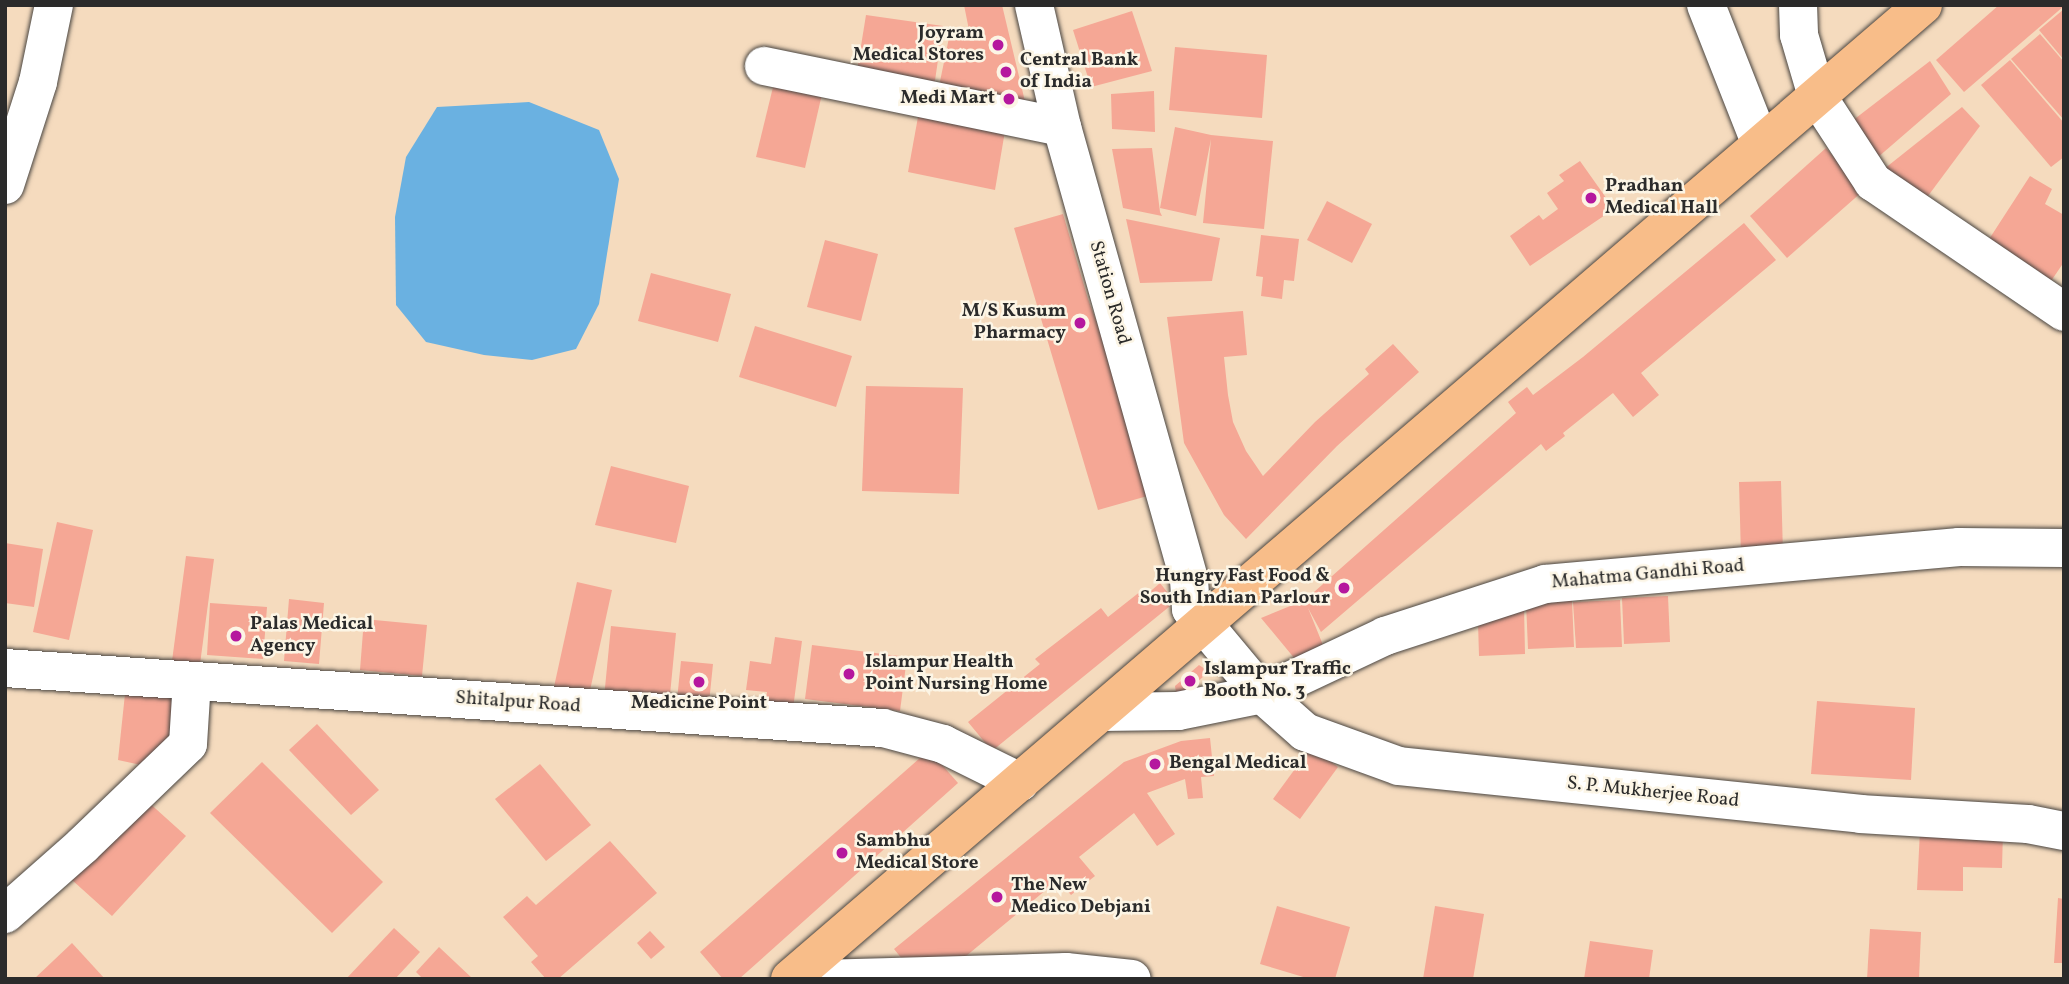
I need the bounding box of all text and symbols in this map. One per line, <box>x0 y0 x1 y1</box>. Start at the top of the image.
place label: Joyram Medical Stores <box>853 23 984 67</box>
marker: Joyram Medical Stores <box>990 37 1006 53</box>
place label: Central Bank of India <box>1020 50 1138 94</box>
marker: Central Bank of India <box>998 64 1014 80</box>
place label: Medi Mart <box>900 88 995 110</box>
marker: Medi Mart <box>1001 91 1017 107</box>
place label: Pradhan Medical Hall <box>1605 176 1718 220</box>
marker: Pradhan Medical Hall <box>1583 190 1599 206</box>
street label: Station Road <box>1083 238 1135 348</box>
place label: M/S Kusum Pharmacy <box>962 301 1066 345</box>
marker: M/S Kusum Pharmacy <box>1072 315 1088 331</box>
street label: Mahatma Gandhi Road <box>1551 555 1745 595</box>
place label: Hungry Fast Food & South Indian Parlour <box>1140 566 1330 610</box>
marker: Hungry Fast Food & South Indian Parlour <box>1336 580 1352 596</box>
place label: Palas Medical Agency <box>250 614 373 658</box>
marker: Palas Medical Agency <box>228 628 244 644</box>
place label: Islampur Health Point Nursing Home <box>865 652 1047 696</box>
place label: Islampur Traffic Booth No. 3 <box>1204 659 1351 703</box>
marker: Islampur Health Point Nursing Home <box>839 664 859 684</box>
marker: Islampur Traffic Booth No. 3 <box>1182 673 1198 689</box>
marker: Medicine Point <box>691 674 707 690</box>
street label: Shitalpur Road <box>455 687 581 719</box>
place label: Medicine Point <box>631 693 767 715</box>
place label: Bengal Medical <box>1169 753 1306 775</box>
marker: Bengal Medical <box>1147 756 1163 772</box>
street label: S. P. Mukherjee Road <box>1566 773 1740 813</box>
place label: Sambhu Medical Store <box>856 831 978 875</box>
marker: Sambhu Medical Store <box>834 845 850 861</box>
place label: The New Medico Debjani <box>1011 875 1151 919</box>
marker: The New Medico Debjani <box>989 889 1005 905</box>

